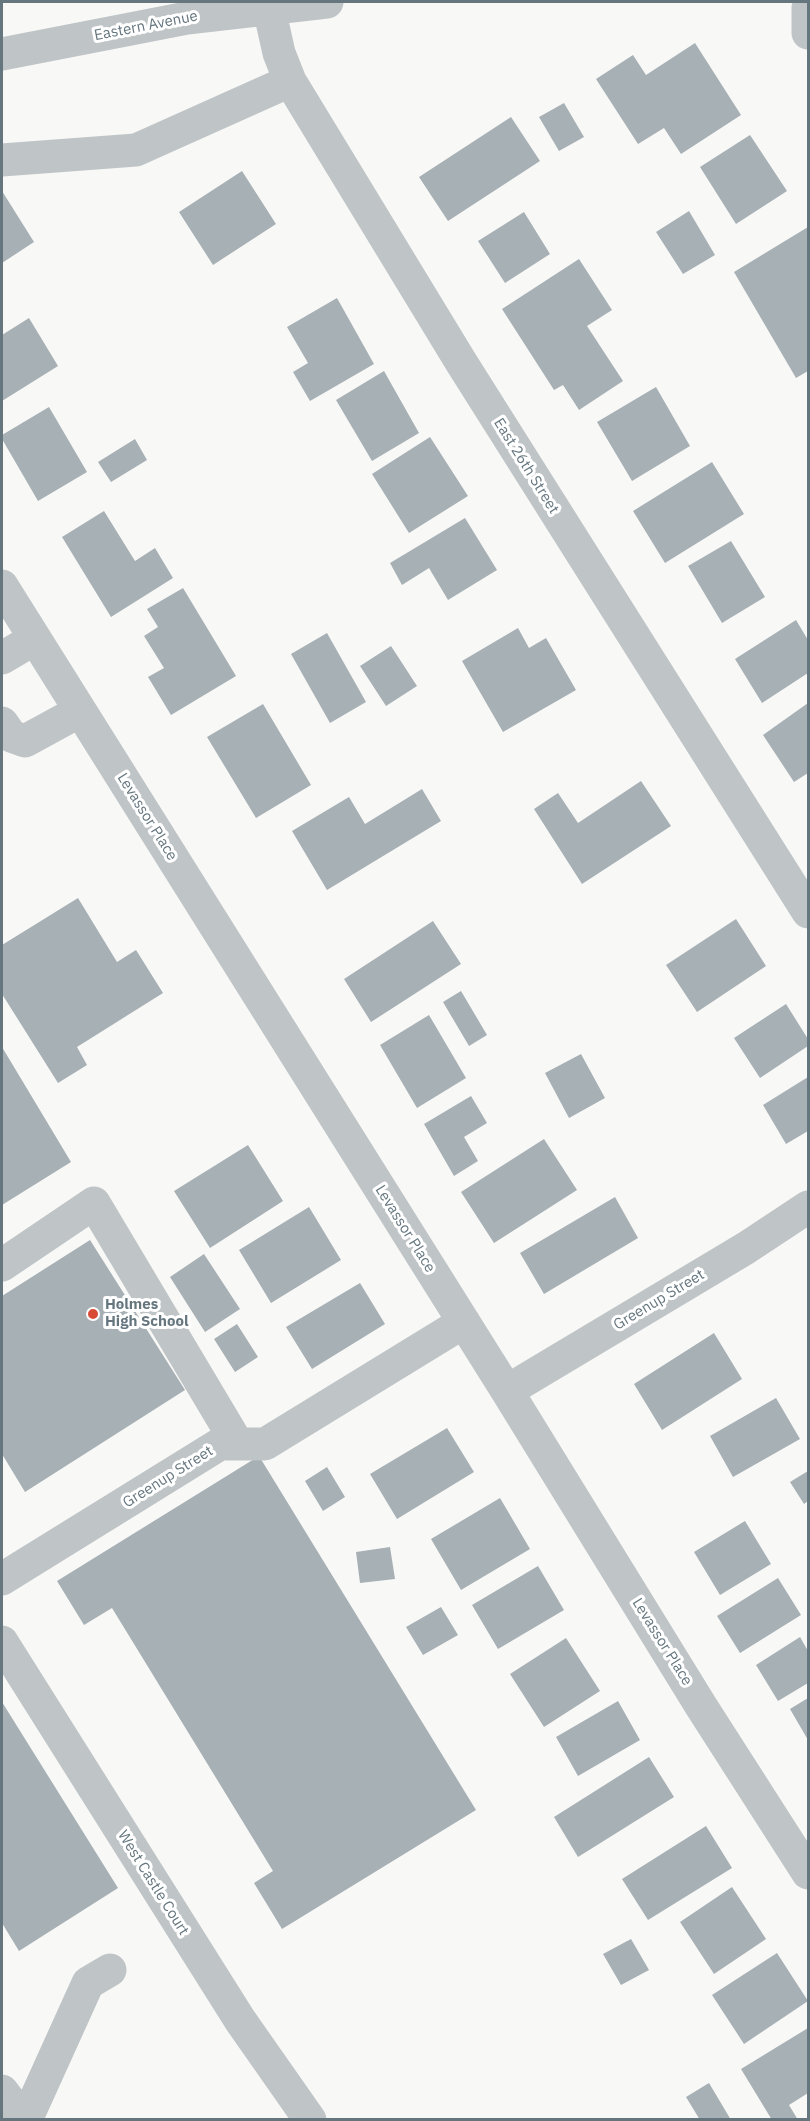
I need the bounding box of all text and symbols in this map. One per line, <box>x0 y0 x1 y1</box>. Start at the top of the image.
street label: Eastern Avenue <box>93 7 199 45</box>
street label: East 26th Street <box>489 415 563 517</box>
street label: Levassor Place <box>113 770 181 864</box>
street label: Levassor Place <box>371 1182 439 1276</box>
street label: Greenup Street <box>610 1266 708 1334</box>
place label: Holmes High School <box>105 1296 188 1331</box>
marker: Holmes High School <box>86 1307 100 1321</box>
street label: Greenup Street <box>120 1442 216 1512</box>
street label: Levassor Place <box>628 1595 696 1689</box>
street label: West Castle Court <box>114 1827 192 1939</box>

